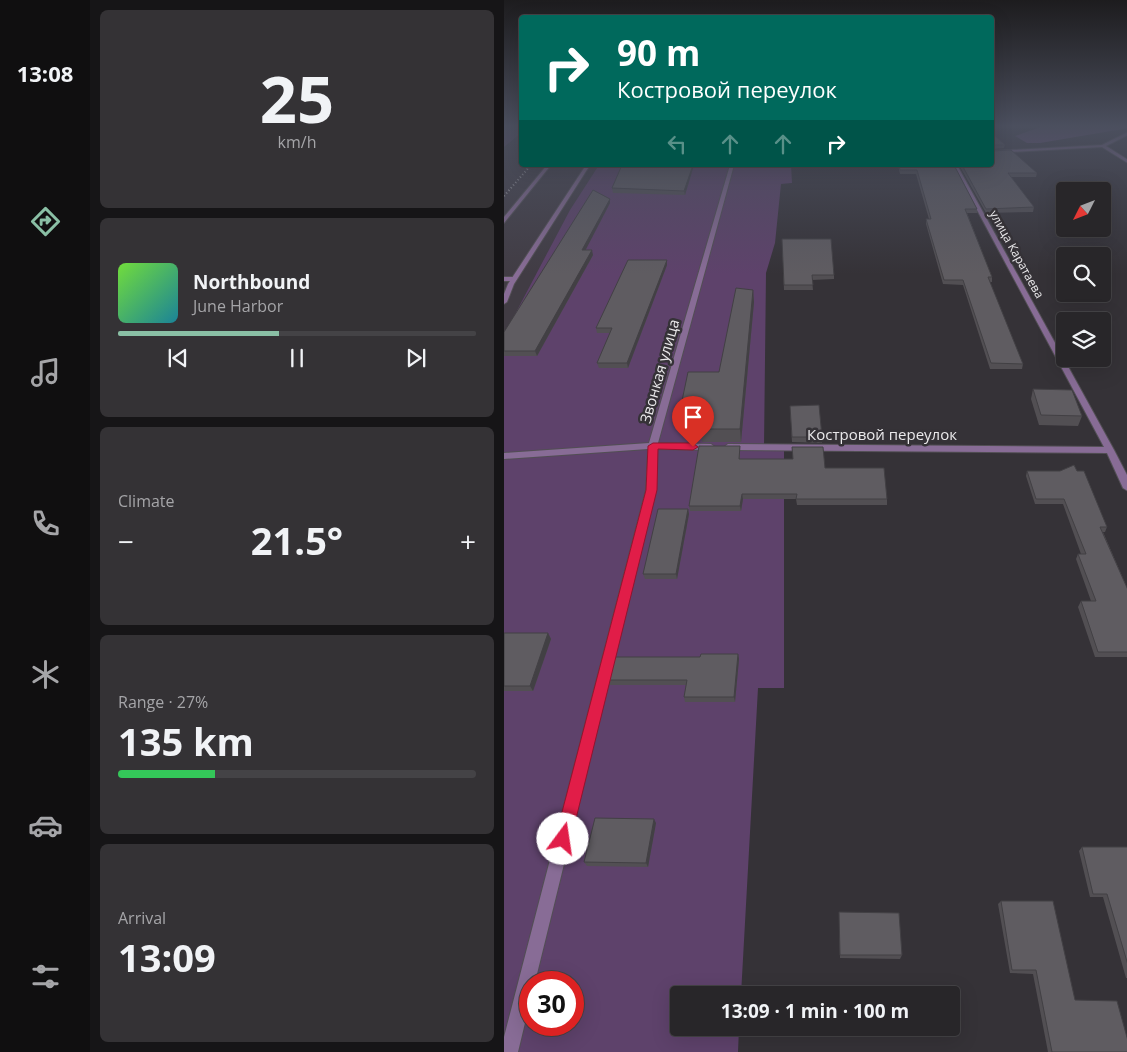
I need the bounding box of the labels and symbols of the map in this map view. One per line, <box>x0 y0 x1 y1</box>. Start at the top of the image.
north arrow <box>1056 182 1112 238</box>
street label: улица Каратаева <box>986 207 1048 301</box>
street label: Звонкая улица <box>635 317 683 425</box>
pin <box>672 396 714 447</box>
street label: Костровой переулок <box>807 424 957 444</box>
position arrow <box>536 812 588 864</box>
speed limit sign: 30 <box>519 971 584 1036</box>

